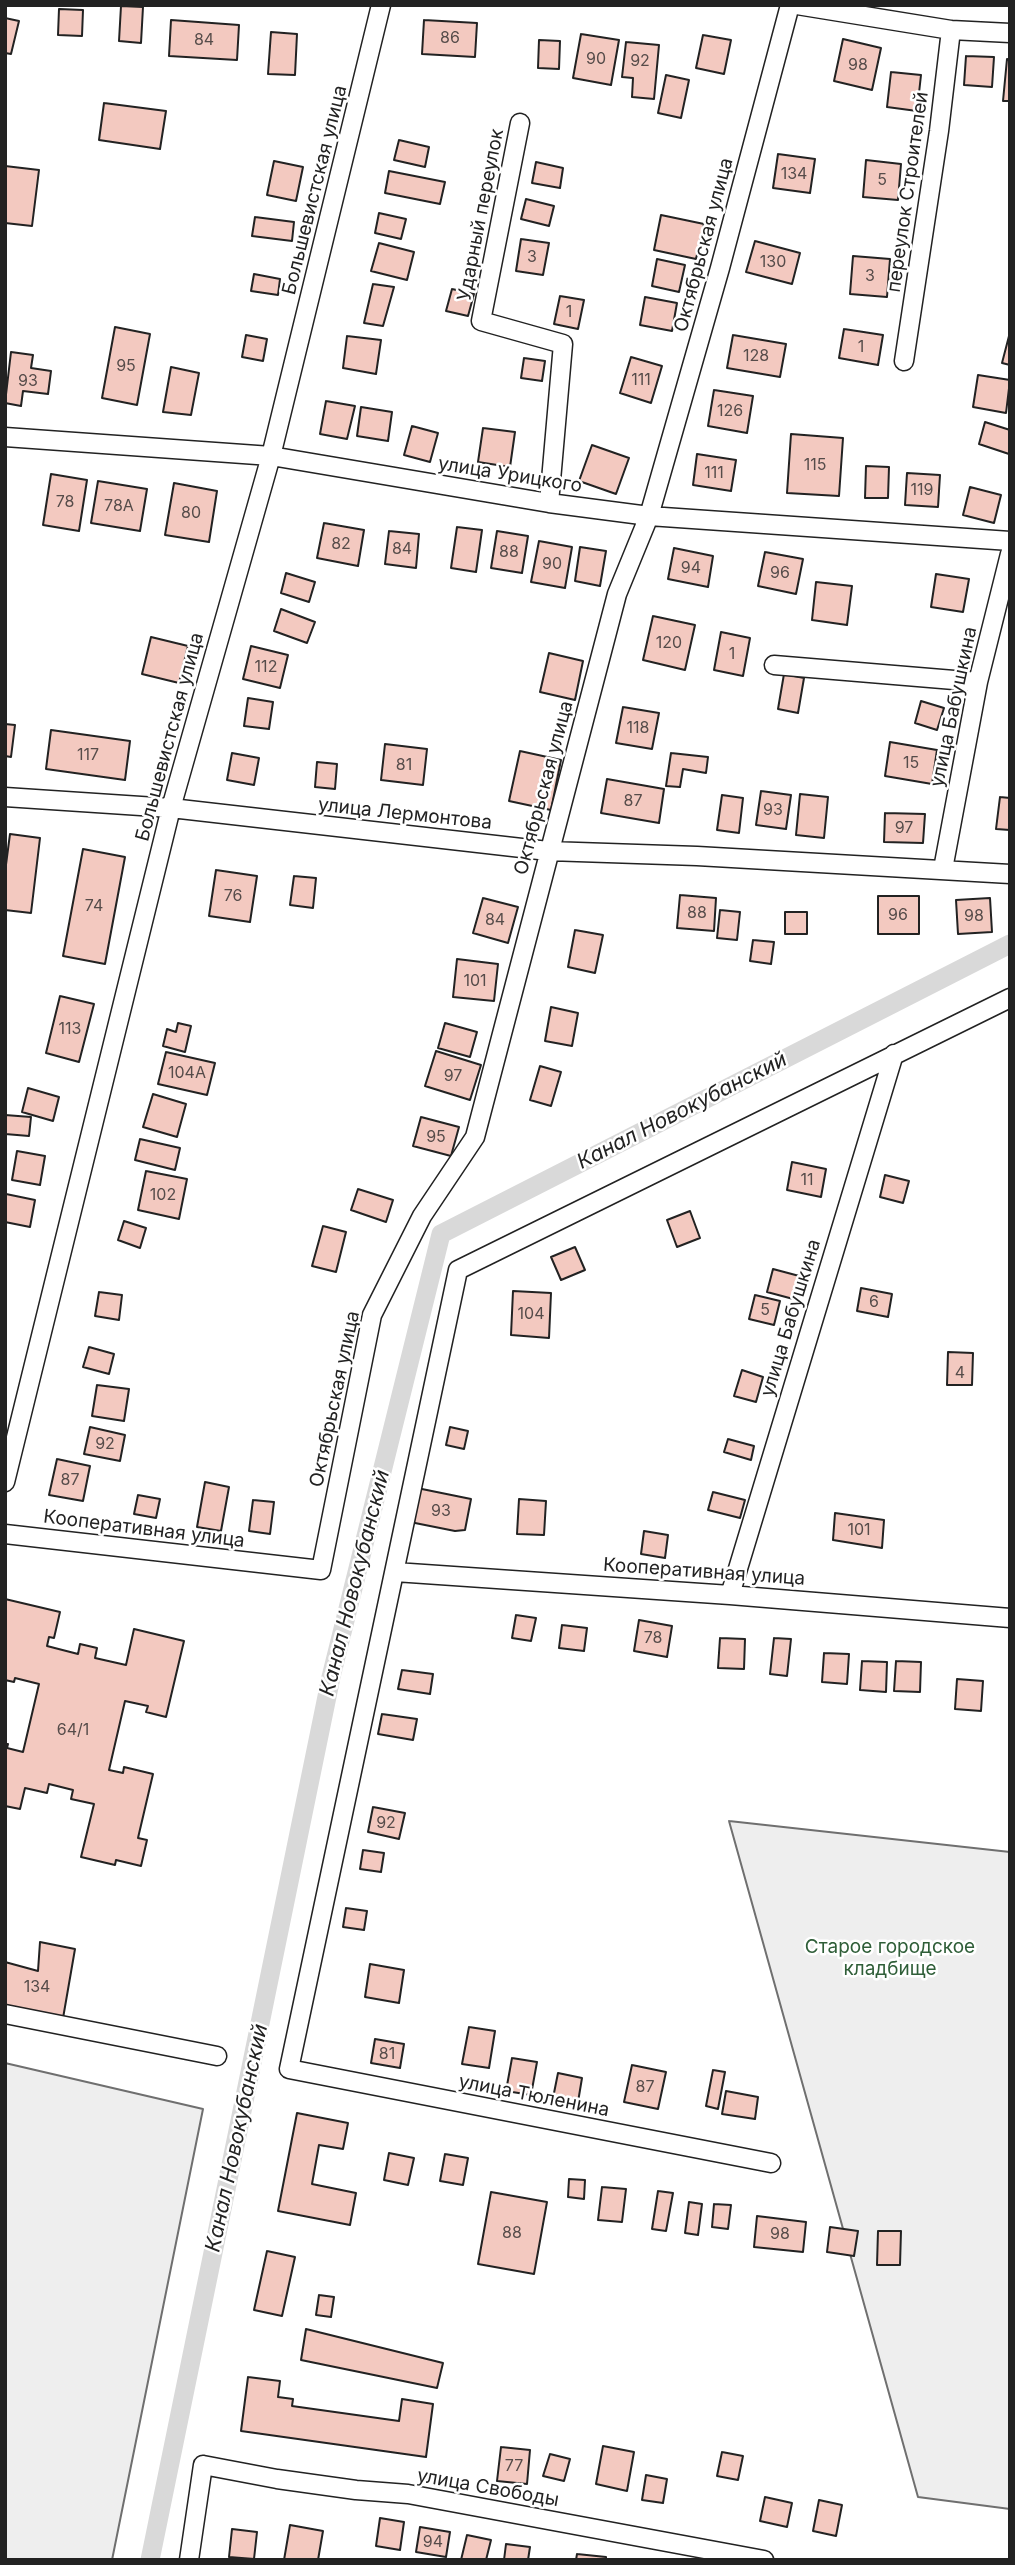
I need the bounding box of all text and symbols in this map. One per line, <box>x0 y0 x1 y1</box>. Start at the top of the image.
house number: 86 <box>440 28 460 48</box>
house number: 84 <box>194 30 214 50</box>
house number: 90 <box>586 49 606 69</box>
house number: 92 <box>630 51 650 71</box>
house number: 98 <box>848 55 868 75</box>
street label: Большевистская улица <box>278 83 352 297</box>
street label: переулок Строителей <box>883 90 933 294</box>
street label: Ударный переулок <box>453 127 509 303</box>
street label: Октябрьская улица <box>670 155 738 335</box>
house number: 134 <box>781 164 807 184</box>
house number: 5 <box>877 170 887 190</box>
house number: 3 <box>527 247 537 267</box>
house number: 130 <box>760 252 786 272</box>
house number: 3 <box>865 266 875 286</box>
house number: 1 <box>566 302 572 322</box>
house number: 1 <box>858 337 864 357</box>
house number: 128 <box>743 346 769 366</box>
house number: 95 <box>116 356 136 376</box>
house number: 111 <box>631 370 651 390</box>
house number: 93 <box>18 371 38 391</box>
house number: 126 <box>717 401 743 421</box>
street label: улица Урицкого <box>436 452 584 498</box>
house number: 115 <box>804 455 826 475</box>
house number: 111 <box>704 463 724 483</box>
house number: 119 <box>911 480 933 500</box>
house number: 78 <box>56 492 74 512</box>
house number: 78А <box>104 496 134 516</box>
house number: 80 <box>181 503 201 523</box>
house number: 82 <box>331 534 351 554</box>
house number: 84 <box>392 539 412 559</box>
house number: 88 <box>499 542 519 562</box>
house number: 90 <box>542 554 562 574</box>
house number: 94 <box>681 558 701 578</box>
house number: 96 <box>770 563 790 583</box>
street label: улица Бабушкина <box>926 625 982 789</box>
street label: Большевистская улица <box>131 630 209 844</box>
house number: 120 <box>656 633 682 653</box>
house number: 1 <box>729 644 735 664</box>
house number: 112 <box>255 657 277 677</box>
street label: Октябрьская улица <box>510 698 578 878</box>
house number: 118 <box>627 718 649 738</box>
house number: 117 <box>77 745 99 765</box>
house number: 15 <box>903 753 919 773</box>
house number: 81 <box>396 755 412 775</box>
house number: 87 <box>624 791 642 811</box>
street label: улица Лермонтова <box>317 794 493 834</box>
house number: 93 <box>763 800 783 820</box>
house number: 97 <box>895 818 913 838</box>
house number: 76 <box>224 886 242 906</box>
house number: 74 <box>85 896 103 916</box>
house number: 88 <box>687 903 707 923</box>
house number: 96 <box>888 905 908 925</box>
house number: 98 <box>964 906 984 926</box>
house number: 84 <box>485 910 505 930</box>
house number: 101 <box>463 971 487 991</box>
house number: 113 <box>59 1019 81 1039</box>
water label: Канал Новокубанский <box>573 1047 791 1175</box>
house number: 104А <box>168 1063 206 1083</box>
house number: 97 <box>444 1066 462 1086</box>
house number: 95 <box>426 1127 446 1147</box>
house number: 11 <box>800 1170 814 1190</box>
house number: 102 <box>150 1185 176 1205</box>
street label: улица Бабушкина <box>756 1237 826 1399</box>
house number: 6 <box>869 1292 879 1312</box>
house number: 5 <box>760 1300 770 1320</box>
house number: 104 <box>518 1304 544 1324</box>
street label: Октябрьская улица <box>305 1309 365 1489</box>
house number: 4 <box>955 1363 965 1383</box>
house number: 92 <box>95 1434 115 1454</box>
water label: Канал Новокубанский <box>315 1467 395 1699</box>
house number: 87 <box>61 1470 79 1490</box>
house number: 93 <box>431 1501 451 1521</box>
street label: Кооперативная улица <box>42 1505 246 1553</box>
house number: 101 <box>847 1520 871 1540</box>
street label: Кооперативная улица <box>602 1554 806 1590</box>
house number: 78 <box>644 1628 662 1648</box>
house number: 64/1 <box>57 1720 89 1740</box>
house number: 92 <box>376 1813 396 1833</box>
park label: Старое городское кладбище <box>805 1936 975 1980</box>
house number: 134 <box>24 1977 50 1997</box>
water label: Канал Новокубанский <box>201 2022 273 2254</box>
house number: 81 <box>379 2044 395 2064</box>
street label: улица Тюленина <box>457 2070 611 2122</box>
house number: 87 <box>636 2077 654 2097</box>
house number: 88 <box>502 2223 522 2243</box>
house number: 98 <box>770 2224 790 2244</box>
house number: 77 <box>505 2456 523 2476</box>
street label: улица Свободы <box>415 2464 561 2512</box>
house number: 94 <box>423 2532 443 2552</box>

